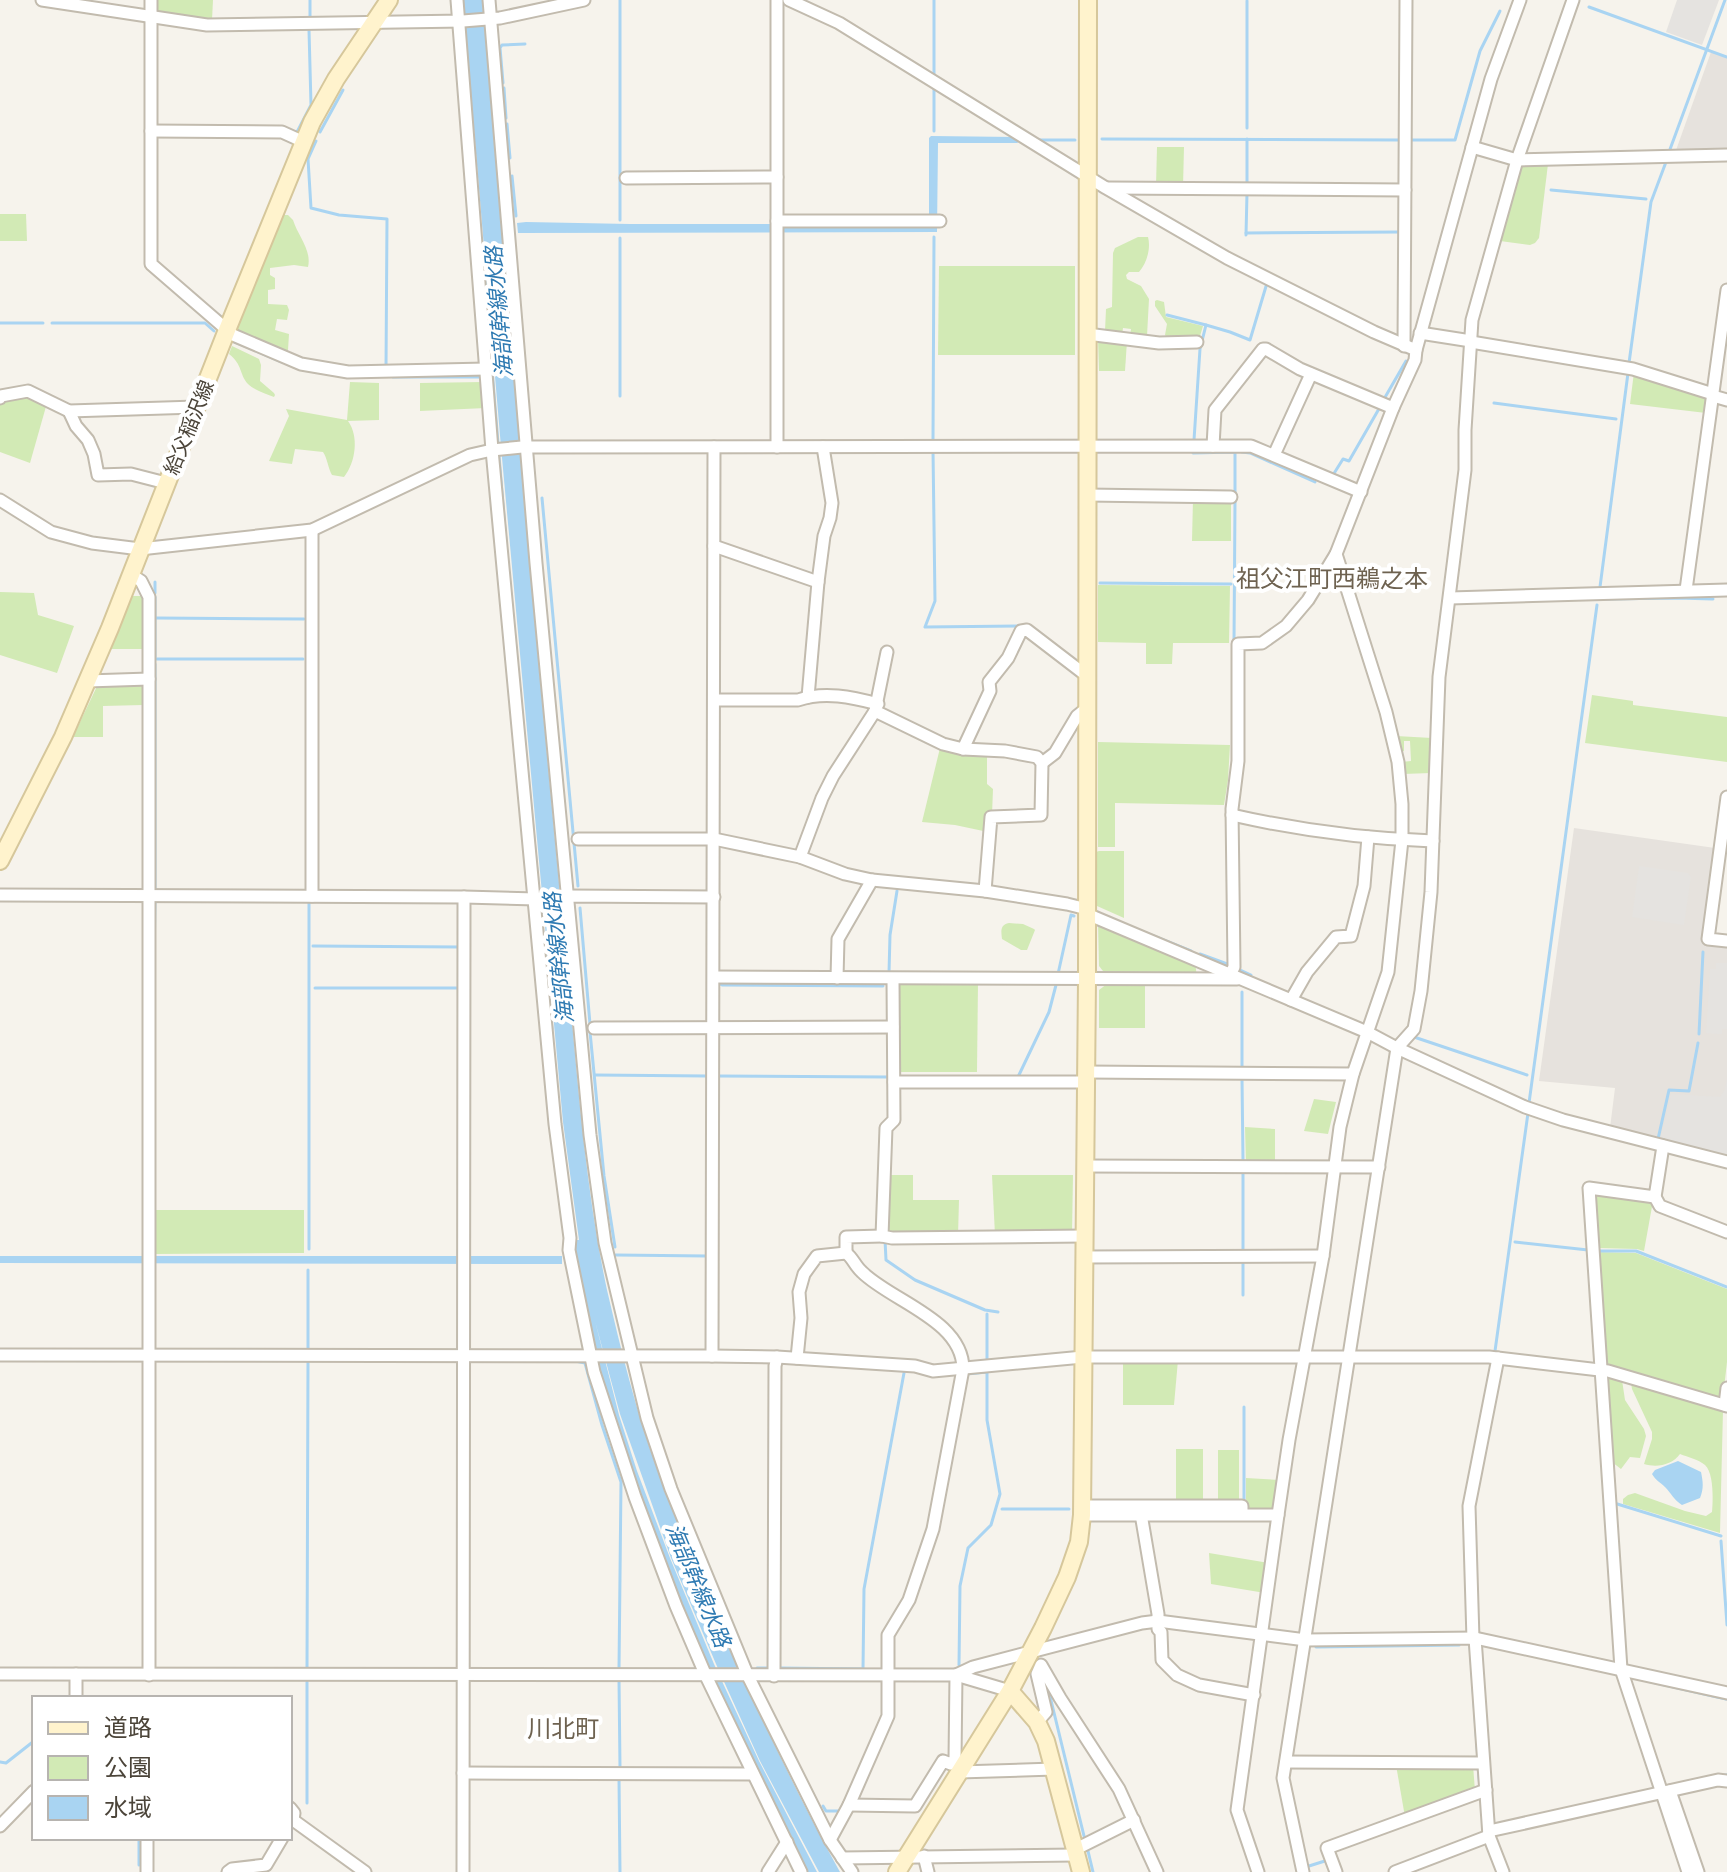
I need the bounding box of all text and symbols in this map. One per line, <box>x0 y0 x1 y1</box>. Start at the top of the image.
water label: 海部幹線水路 <box>479 243 517 379</box>
street label: 給父稲沢線 <box>158 376 218 478</box>
district label: 祖父江町西鵜之本 <box>1236 563 1428 592</box>
water label: 海部幹線水路 <box>537 889 578 1025</box>
water label: 海部幹線水路 <box>661 1519 738 1653</box>
legend <box>32 1696 292 1840</box>
text: 道路 <box>104 1712 152 1741</box>
district label: 川北町 <box>527 1713 599 1742</box>
text: 公園 <box>104 1752 152 1781</box>
text: 水域 <box>104 1792 152 1821</box>

